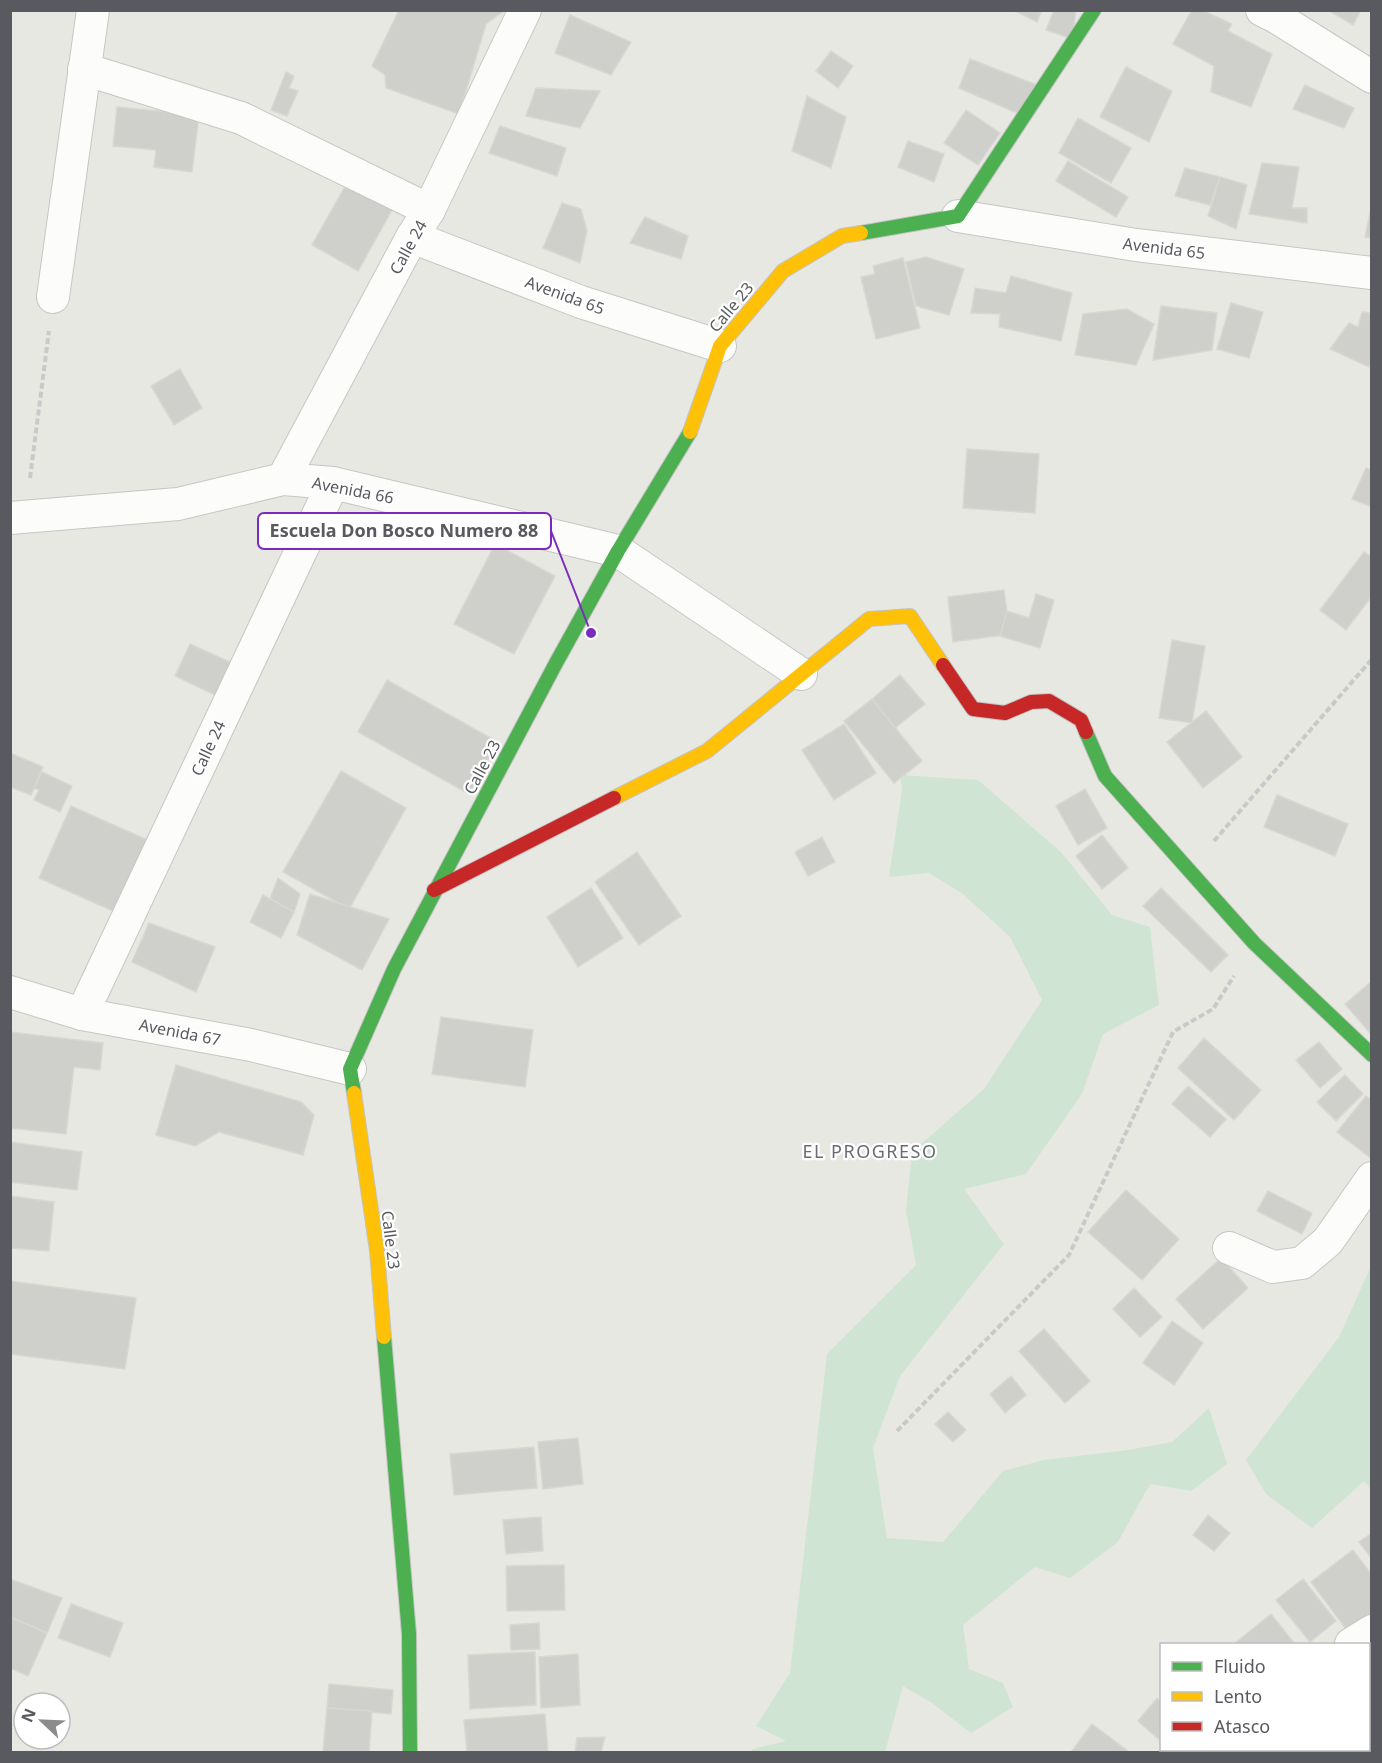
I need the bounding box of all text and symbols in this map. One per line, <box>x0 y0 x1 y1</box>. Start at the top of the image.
street label: Calle 24 <box>384 216 432 278</box>
street label: Avenida 65 <box>1122 232 1206 264</box>
street label: Avenida 65 <box>522 271 608 319</box>
street label: Calle 23 <box>704 277 758 337</box>
street label: Avenida 66 <box>310 471 396 509</box>
callout: Escuela Don Bosco Numero 88 <box>258 513 551 549</box>
text: Escuela Don Bosco Numero 88 <box>270 518 538 542</box>
street label: Calle 24 <box>186 717 230 779</box>
street label: Calle 23 <box>458 736 506 798</box>
street label: Avenida 67 <box>137 1013 223 1051</box>
district label: EL PROGRESO <box>802 1139 938 1163</box>
street label: Calle 23 <box>376 1209 406 1271</box>
legend <box>1160 1643 1370 1751</box>
text: Fluido <box>1214 1654 1266 1678</box>
text: Lento <box>1214 1684 1262 1708</box>
north arrow <box>12 1691 72 1751</box>
text: N <box>16 1705 41 1725</box>
text: Atasco <box>1214 1714 1270 1738</box>

